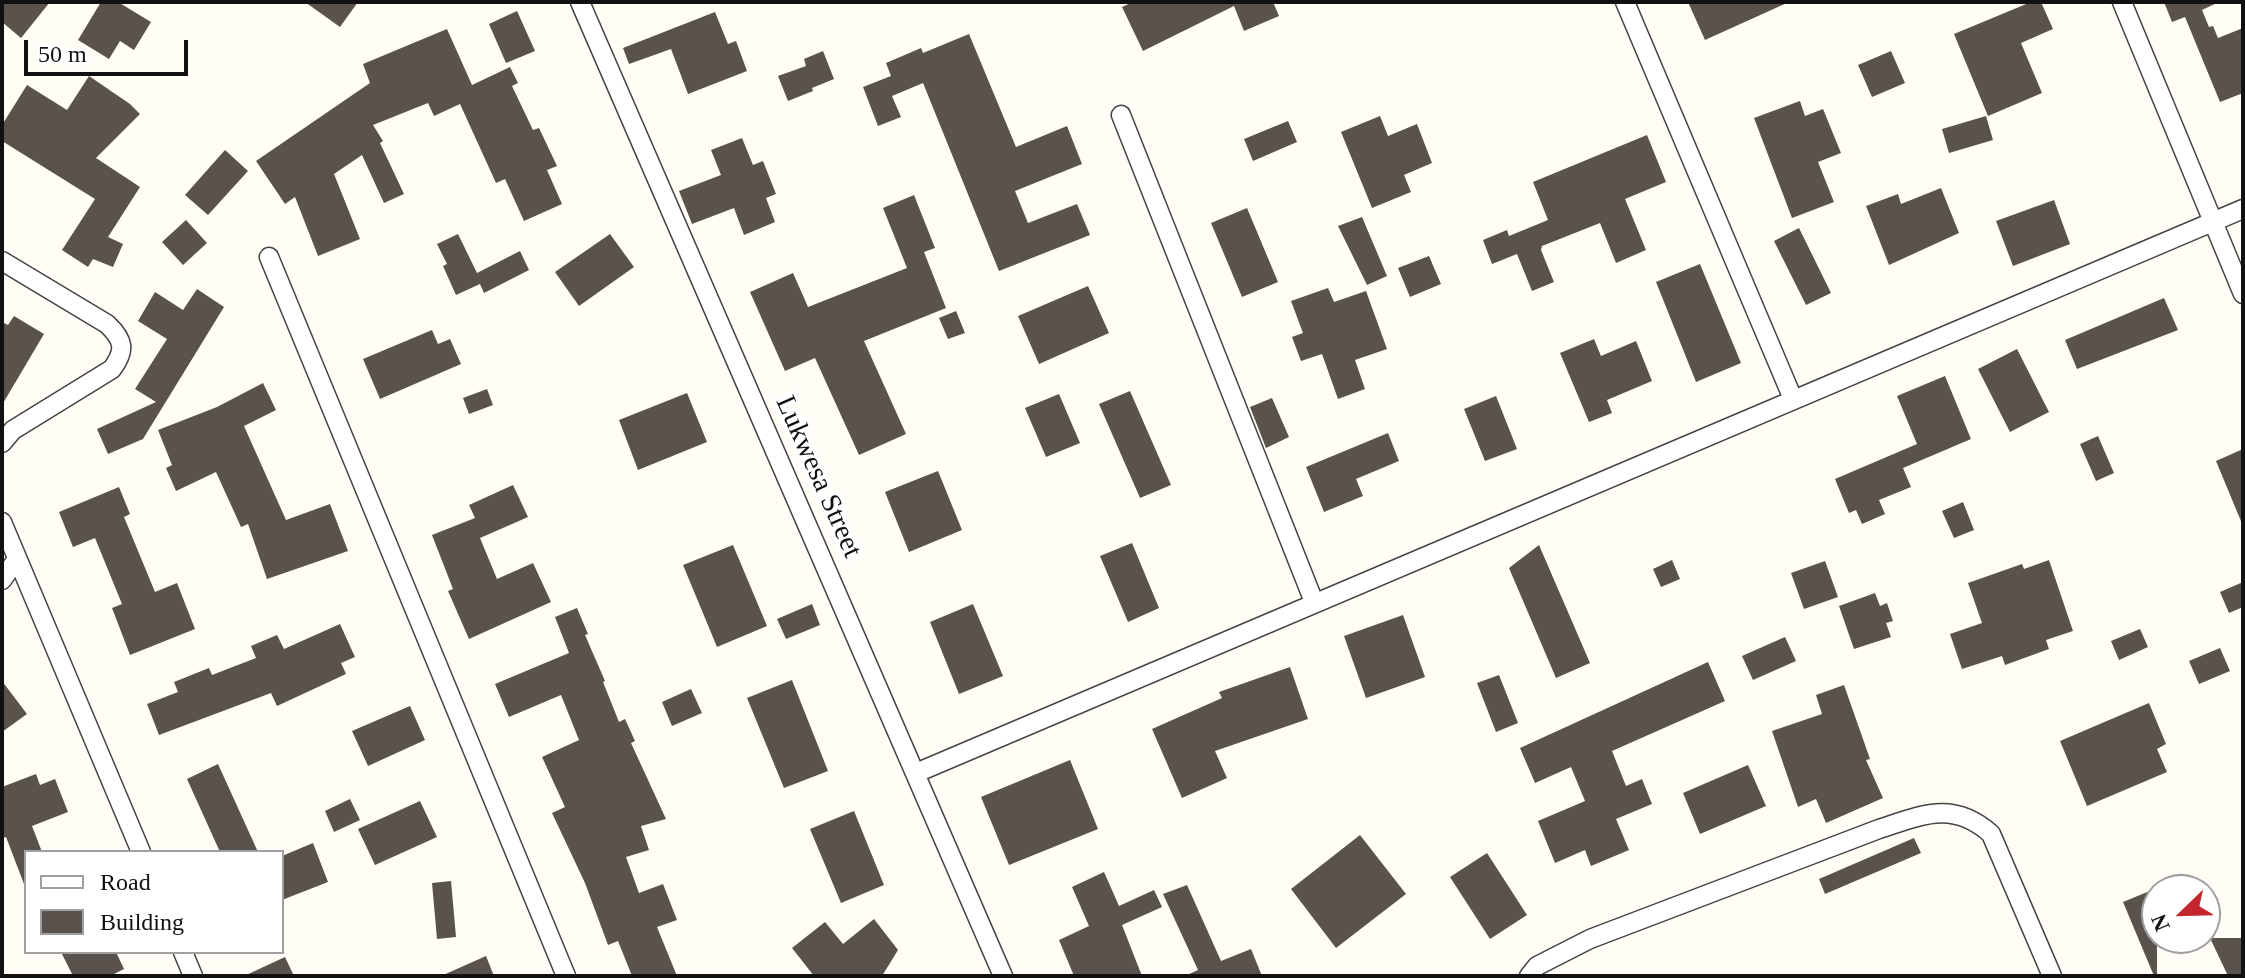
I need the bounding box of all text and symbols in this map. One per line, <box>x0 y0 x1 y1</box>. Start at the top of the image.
scale bar <box>28 24 192 74</box>
text: 50 m <box>38 41 87 67</box>
street label: Lukwesa Street <box>767 391 869 563</box>
legend <box>24 850 284 954</box>
text: Road <box>100 869 151 895</box>
north arrow <box>2141 874 2221 954</box>
text: Building <box>100 909 184 935</box>
text: N <box>2146 911 2175 935</box>

